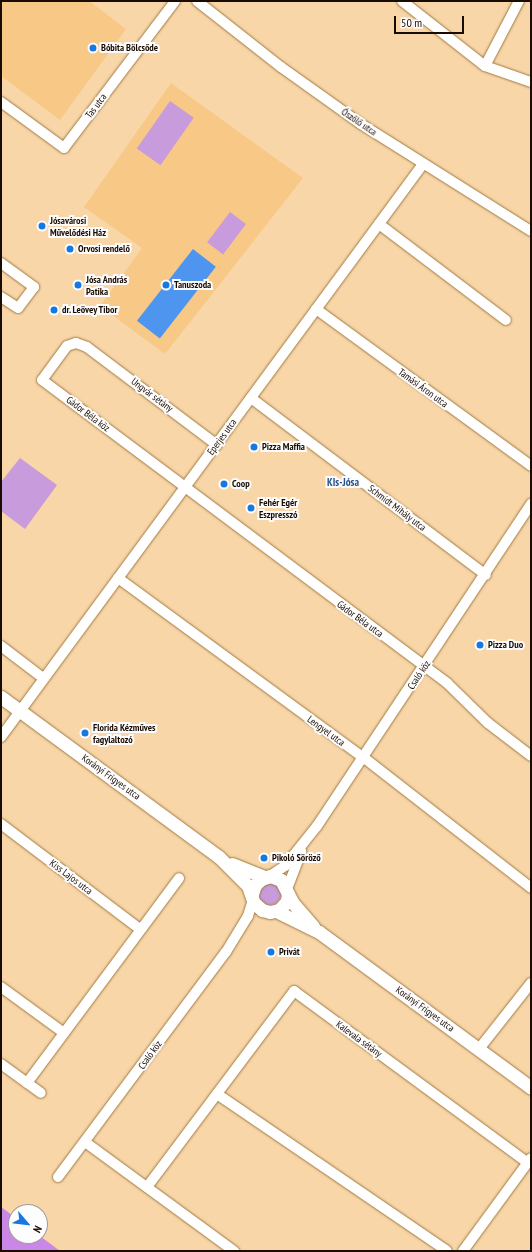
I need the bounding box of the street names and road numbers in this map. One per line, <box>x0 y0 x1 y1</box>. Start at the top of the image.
street label: Tas utca <box>83 91 109 121</box>
street label: Ószőlő utca <box>339 106 379 138</box>
street label: Tamási Áron utca <box>396 366 450 410</box>
street label: Ungvár sétány <box>129 375 175 415</box>
street label: Gádor Béla köz <box>64 394 112 434</box>
street label: Eperjes utca <box>205 417 239 457</box>
street label: Schmidt Mihály utca <box>366 482 428 534</box>
street label: Gádor Béla utca <box>335 598 385 640</box>
street label: Csaló köz <box>405 658 433 692</box>
street label: Lengyel utca <box>305 713 347 749</box>
street label: Korányi Frigyes utca <box>79 752 143 802</box>
street label: Kiss Lajos utca <box>47 857 95 897</box>
street label: Korányi Frigyes utca <box>393 984 457 1034</box>
street label: Kalevala sétány <box>334 1018 384 1060</box>
street label: Csaló köz <box>136 1038 164 1072</box>

